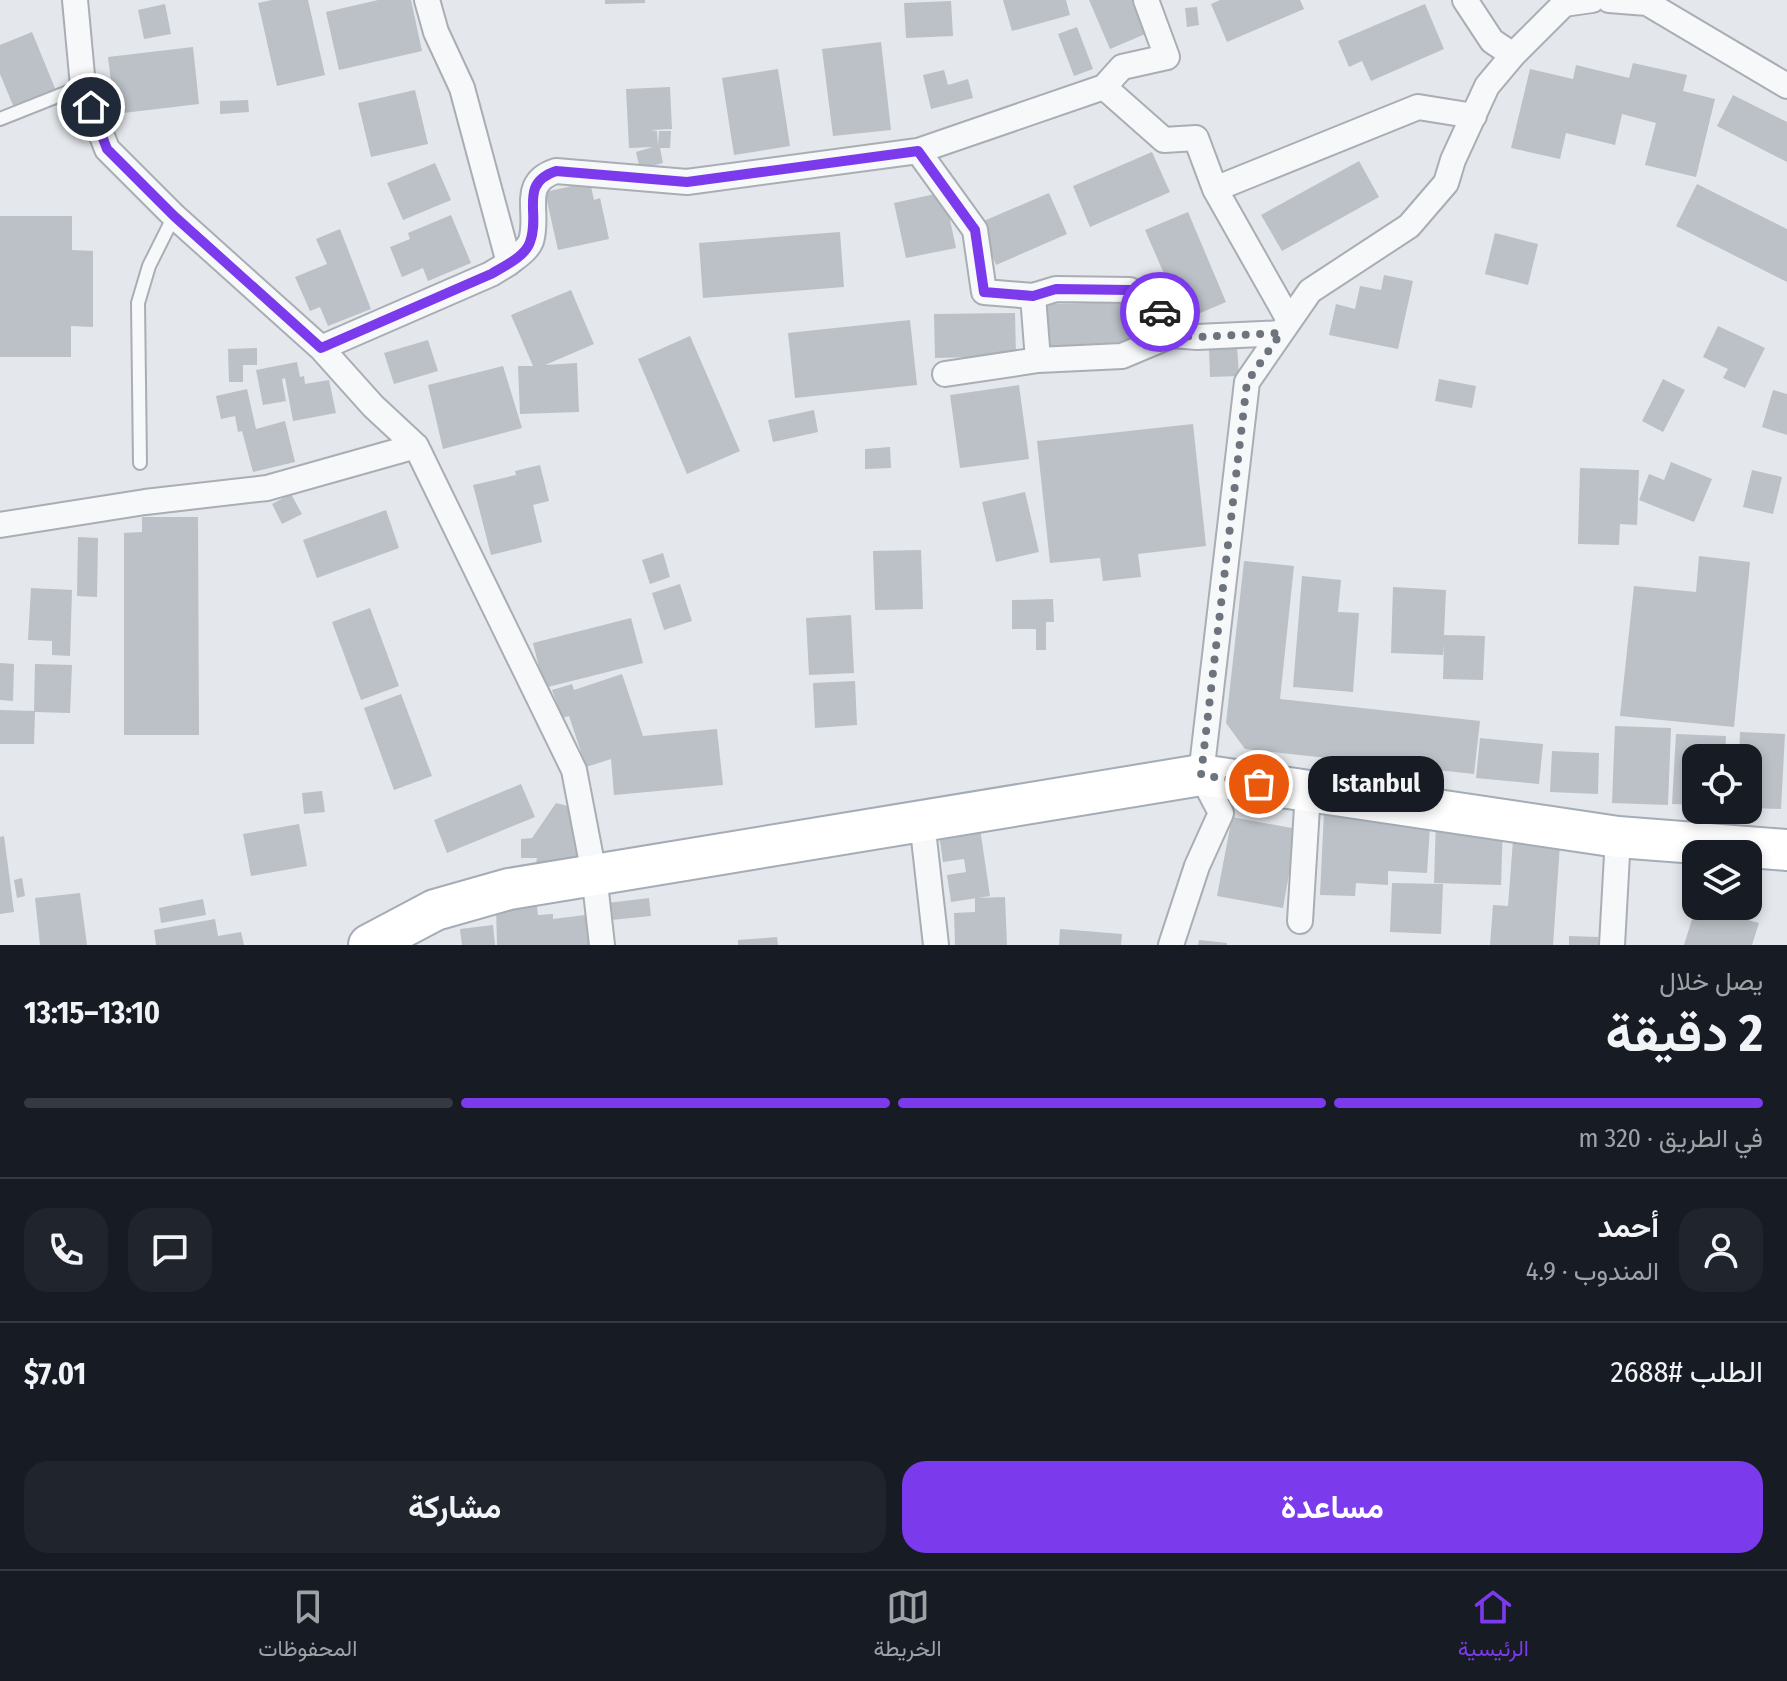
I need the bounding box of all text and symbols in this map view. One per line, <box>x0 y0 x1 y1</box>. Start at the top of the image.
pin <box>57 73 125 141</box>
icon: home <box>69 85 113 129</box>
courier <box>1120 272 1200 352</box>
icon: car <box>1138 290 1182 334</box>
map controls <box>1682 744 1762 920</box>
button: locate <box>1682 744 1762 824</box>
pin <box>1225 750 1293 818</box>
callout: Istanbul <box>1307 756 1443 812</box>
icon: bag <box>1237 762 1281 806</box>
text: Istanbul <box>1332 768 1420 799</box>
button: layers <box>1682 840 1762 920</box>
text: يصل خلال <box>1659 966 1763 997</box>
text: 13:10–13:15 <box>24 995 160 1031</box>
text: 2 دقيقة <box>1605 1002 1763 1065</box>
text: في الطريق · 320 m <box>1578 1123 1763 1154</box>
button: phone <box>24 1208 108 1292</box>
button: chat <box>128 1208 212 1292</box>
button: person <box>1679 1208 1763 1292</box>
text: أحمد <box>1597 1209 1659 1245</box>
text: المندوب · 4.9 <box>1526 1256 1659 1287</box>
text: الطلب #2688 <box>1610 1354 1763 1390</box>
text: $7.01 <box>24 1356 86 1392</box>
button: مشاركة <box>24 1461 886 1553</box>
button: مساعدة <box>902 1461 1763 1553</box>
tab: المحفوظات <box>258 1585 357 1668</box>
tab: الخريطة <box>873 1585 942 1668</box>
tab: الرئيسية <box>1458 1585 1529 1668</box>

